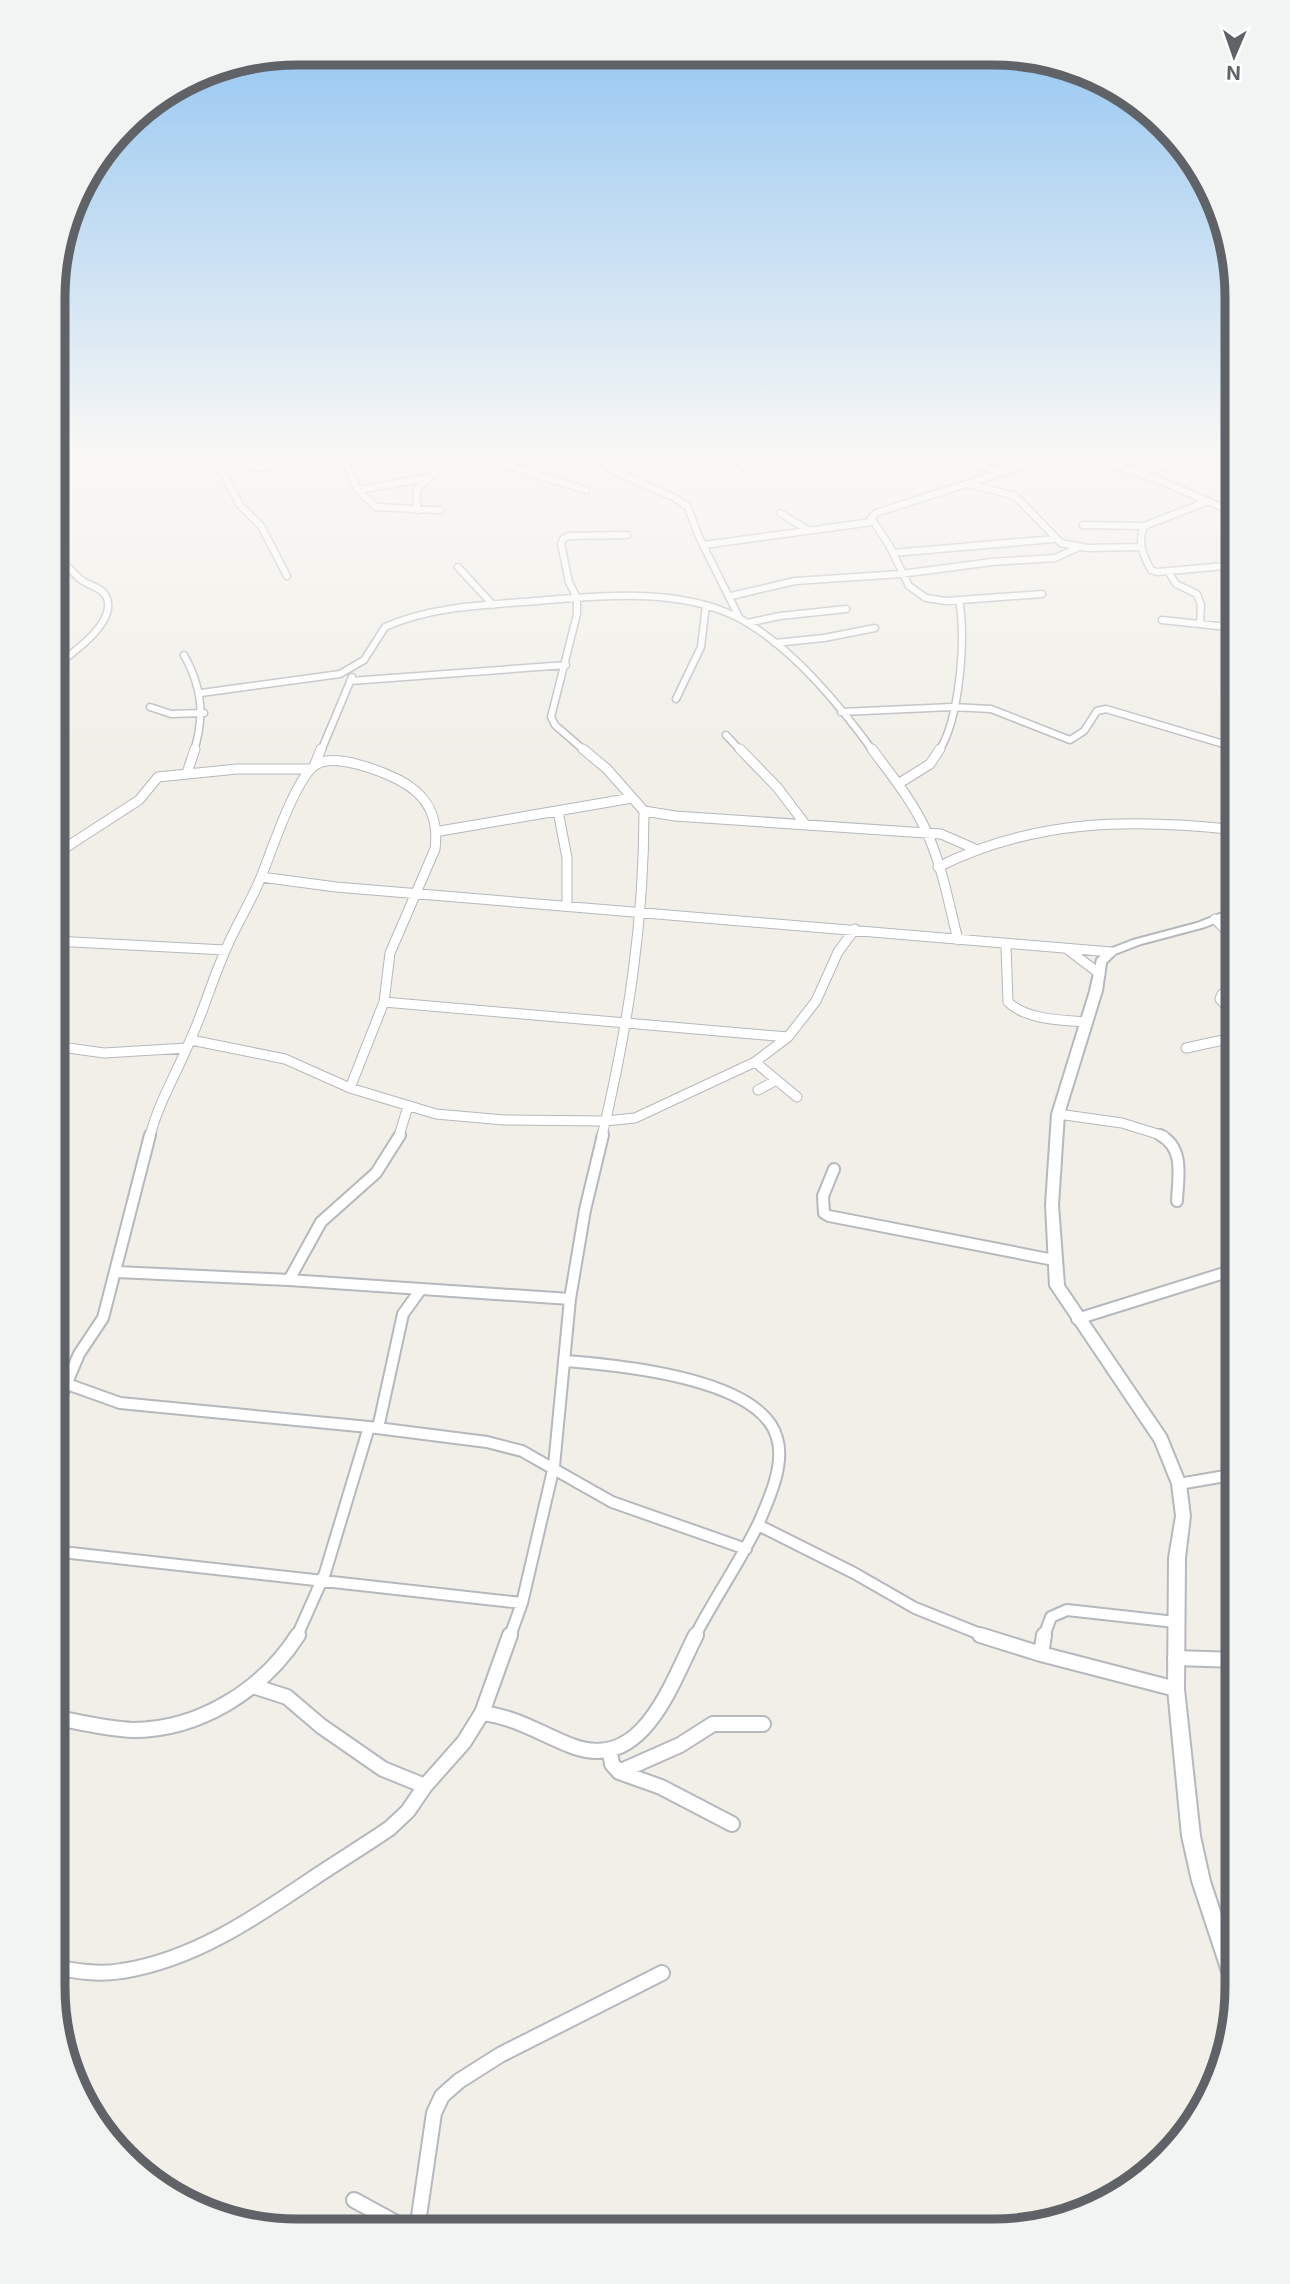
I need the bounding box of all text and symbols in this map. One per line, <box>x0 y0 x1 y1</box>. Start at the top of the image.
north arrow <box>1199 21 1269 91</box>
text: N <box>1226 61 1241 84</box>

